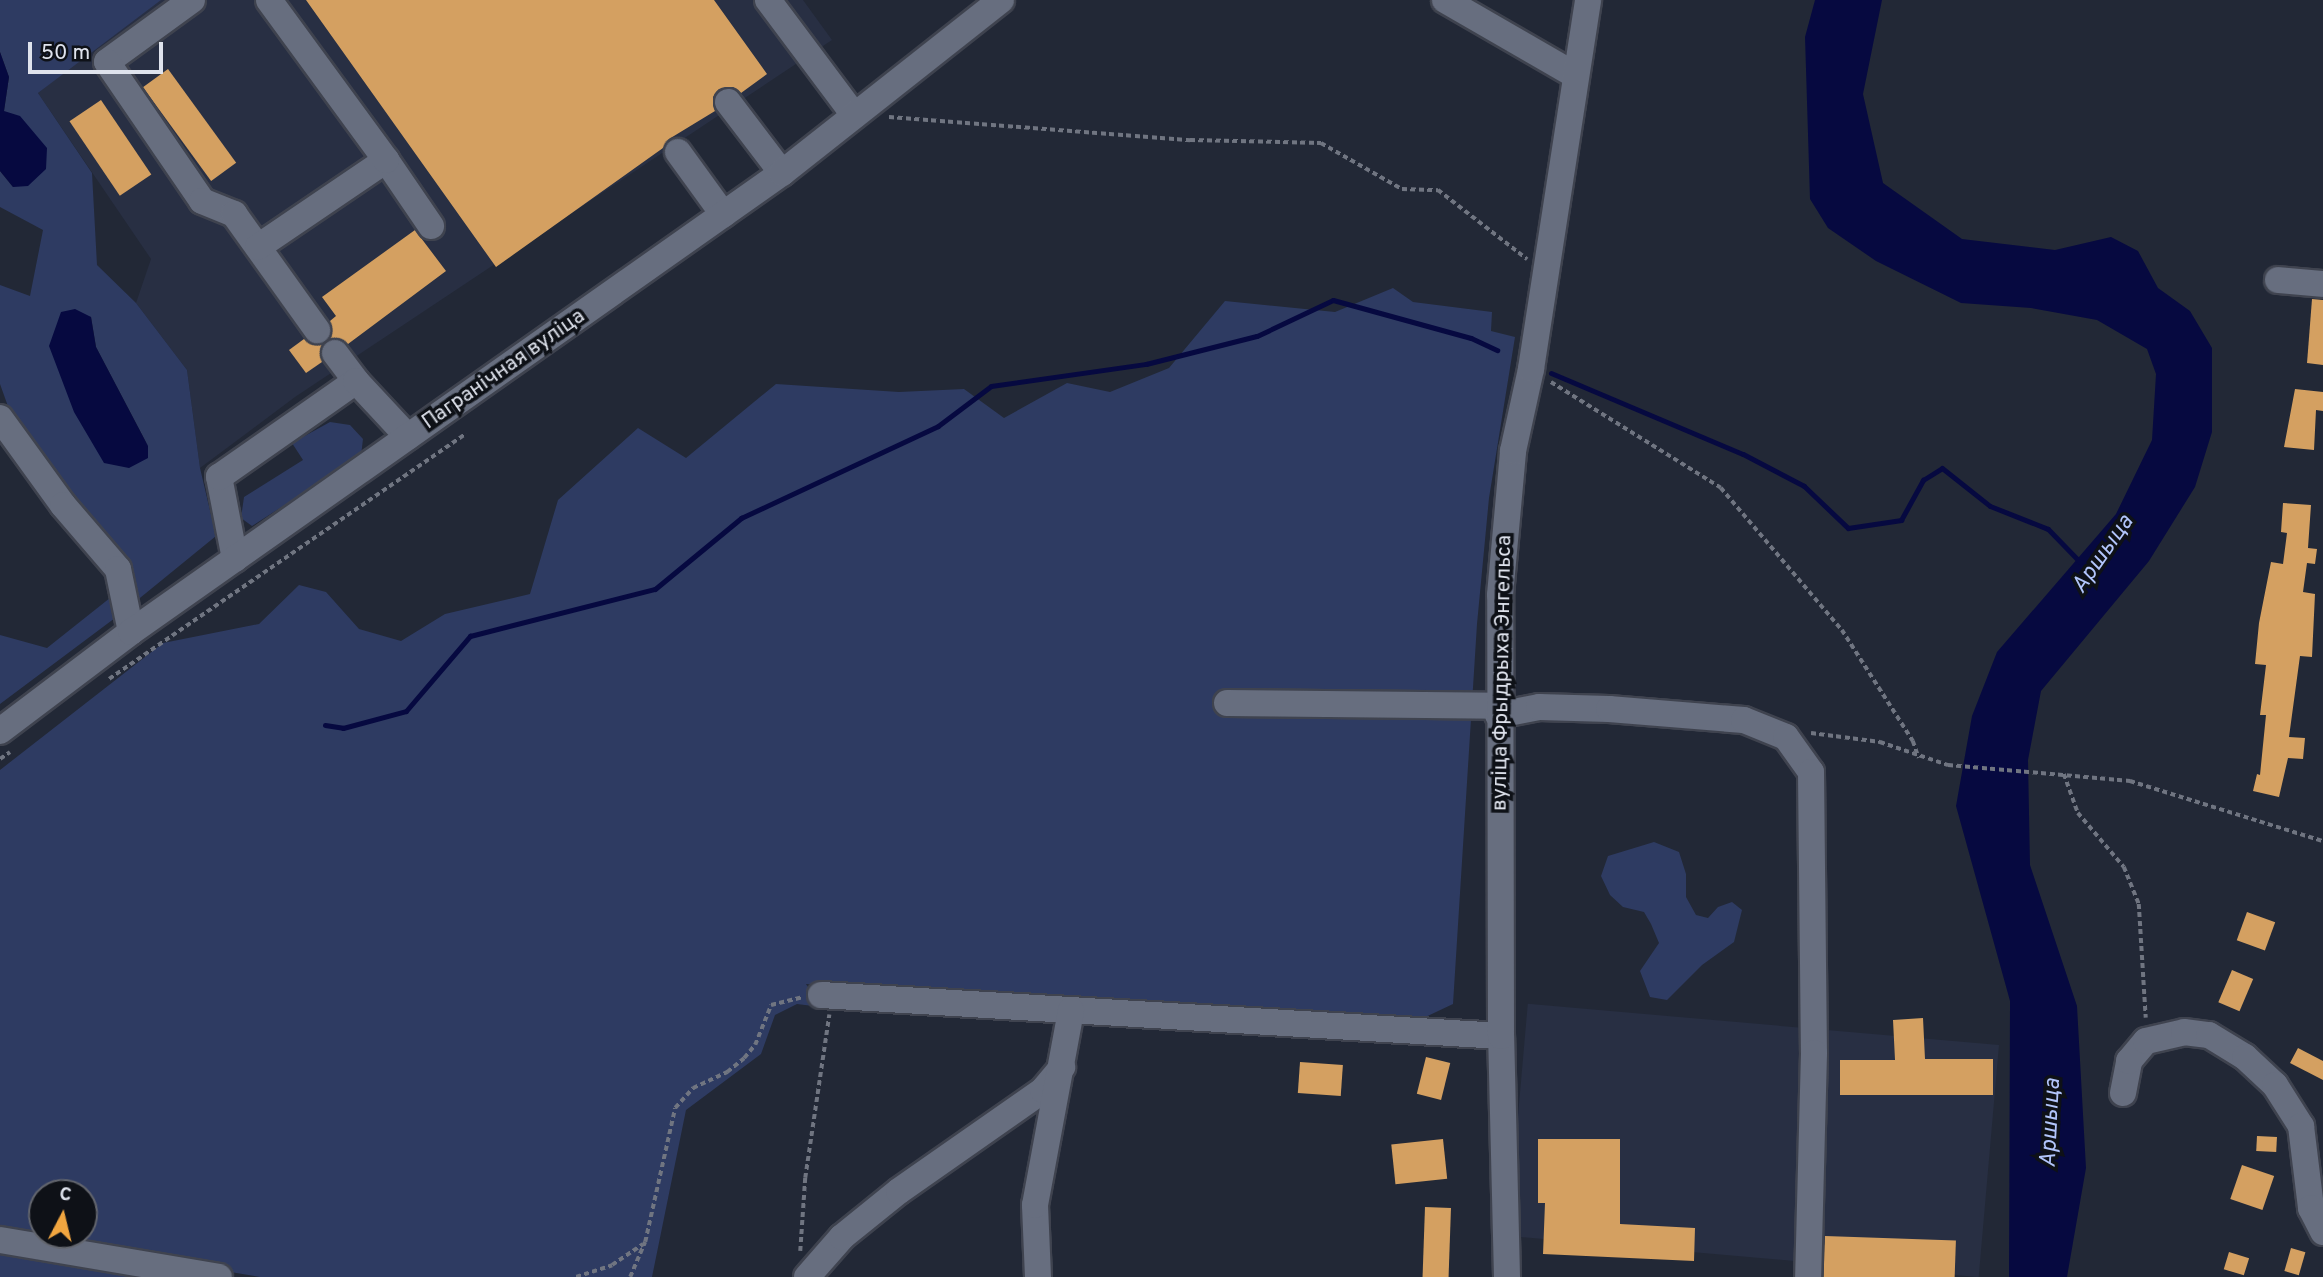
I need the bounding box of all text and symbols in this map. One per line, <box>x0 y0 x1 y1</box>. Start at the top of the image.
scale bar <box>32 28 166 72</box>
text: 50 m <box>41 40 90 67</box>
street label: Пагранічная вуліца <box>418 304 590 436</box>
water label: Аршыца <box>2067 510 2141 600</box>
street label: вуліца Фрыдрыха Энгельса <box>1488 535 1518 811</box>
water label: Аршыца <box>2036 1078 2068 1168</box>
north arrow <box>28 1179 98 1249</box>
text: С <box>58 1182 73 1208</box>

